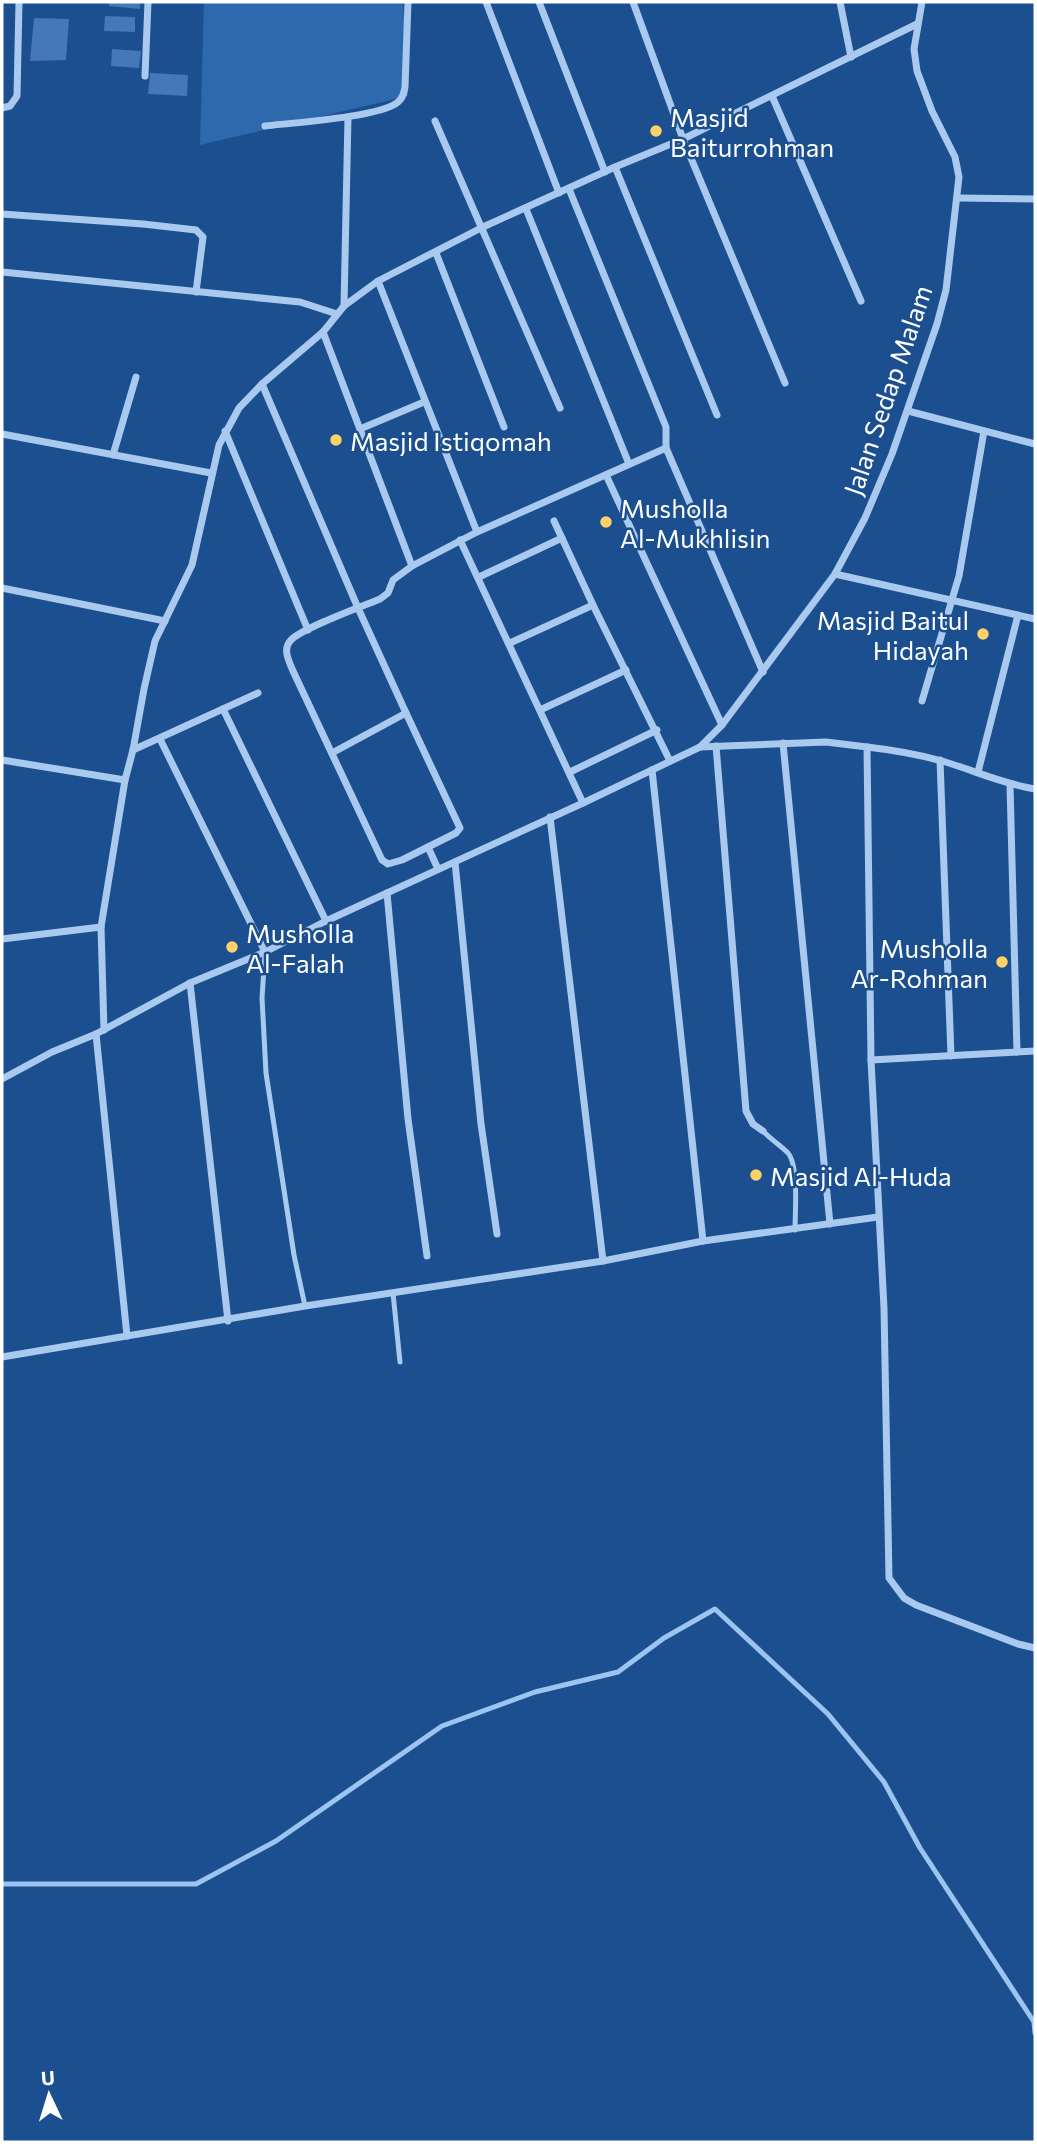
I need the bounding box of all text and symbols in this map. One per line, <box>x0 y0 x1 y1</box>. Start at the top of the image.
place label: Masjid Baiturrohman <box>670 101 834 162</box>
marker: Masjid Baiturrohman <box>648 123 664 139</box>
street label: Jalan Sedap Malam <box>836 281 938 499</box>
place label: Masjid Istiqomah <box>350 425 552 456</box>
marker: Masjid Istiqomah <box>328 432 344 448</box>
place label: Musholla Al-Mukhlisin <box>620 492 771 553</box>
marker: Musholla Al-Mukhlisin <box>598 514 614 530</box>
place label: Masjid Baitul Hidayah <box>817 604 969 665</box>
marker: Masjid Baitul Hidayah <box>975 626 991 642</box>
place label: Musholla Al-Falah <box>246 917 354 978</box>
place label: Musholla Ar-Rohman <box>851 932 988 993</box>
marker: Musholla Al-Falah <box>224 939 240 955</box>
marker: Musholla Ar-Rohman <box>994 954 1010 970</box>
place label: Masjid Al-Huda <box>770 1160 952 1191</box>
marker: Masjid Al-Huda <box>748 1167 764 1183</box>
north arrow <box>14 2060 84 2130</box>
text: U <box>40 2066 55 2089</box>

